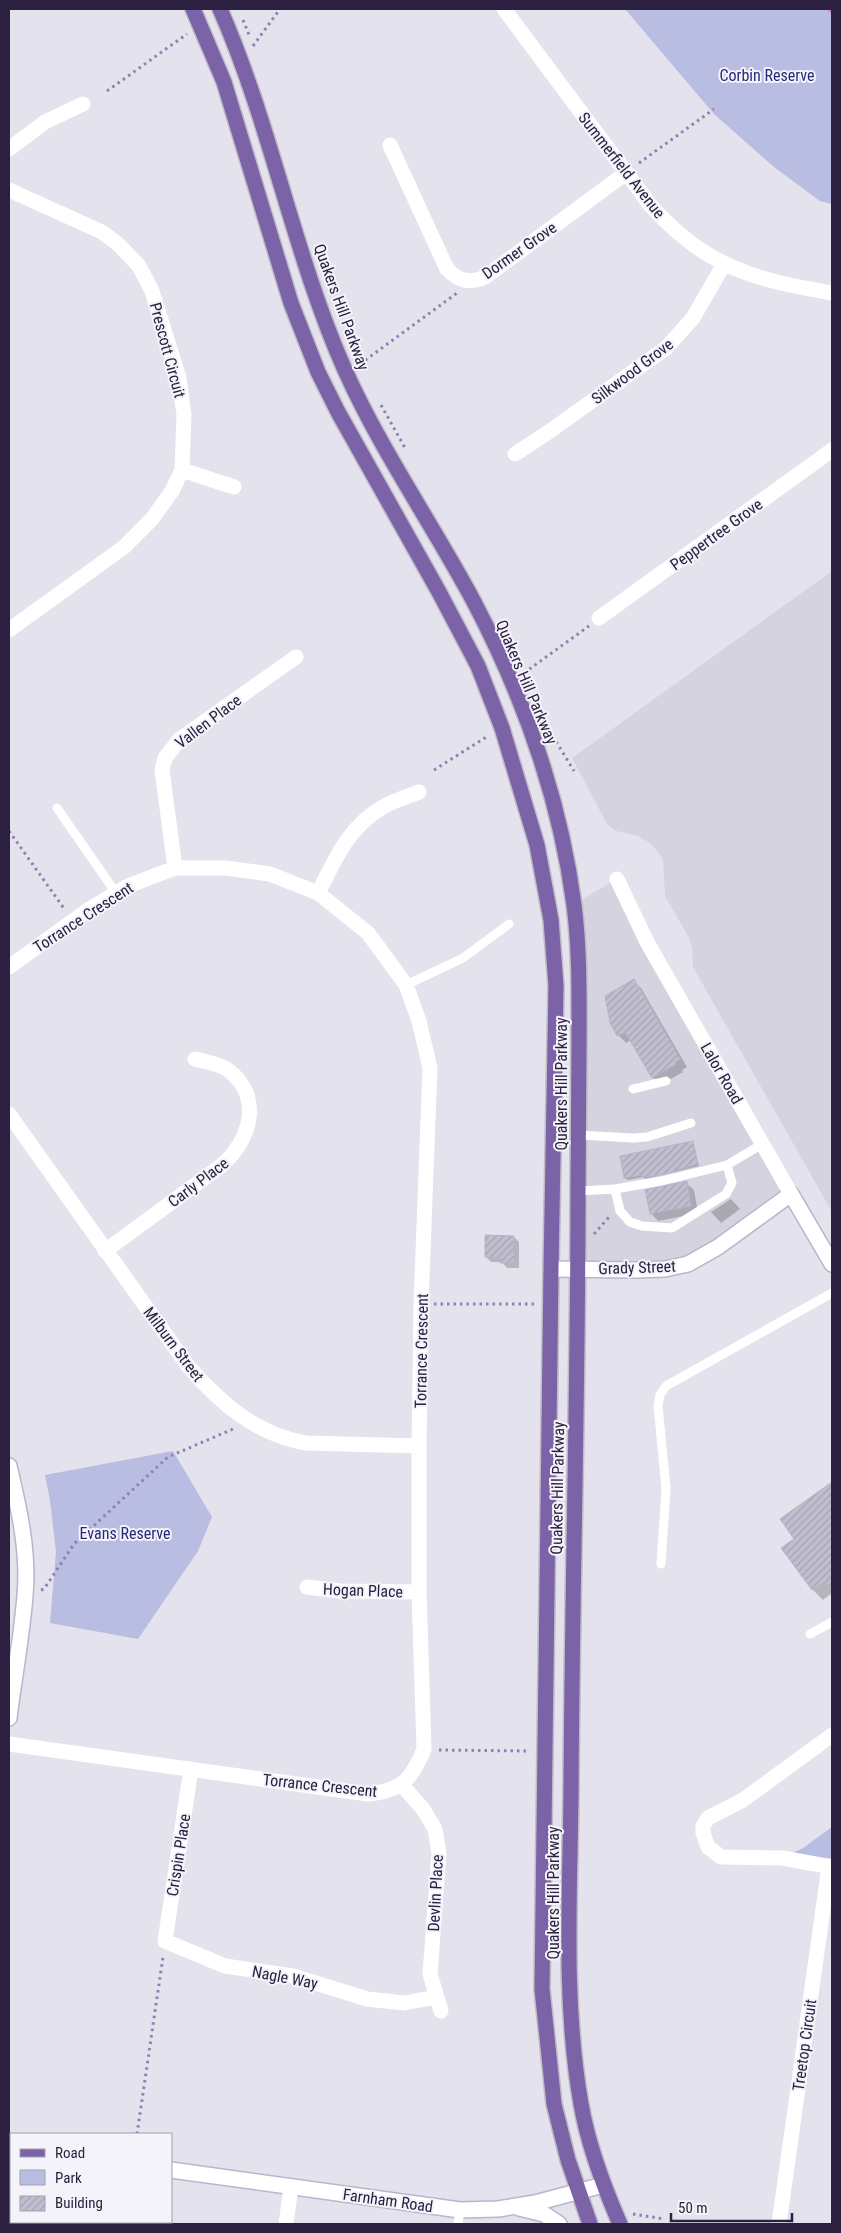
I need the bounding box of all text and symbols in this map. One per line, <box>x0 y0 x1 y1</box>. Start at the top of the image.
park label: Corbin Reserve <box>719 66 815 85</box>
street label: Summerfield Avenue <box>574 109 669 222</box>
street label: Dormer Grove <box>478 218 560 283</box>
street label: Quakers Hill Parkway <box>310 241 373 373</box>
street label: Prescott Circuit <box>146 300 189 400</box>
street label: Silkwood Grove <box>588 335 677 408</box>
street label: Peppertree Grove <box>667 495 766 574</box>
street label: Quakers Hill Parkway <box>492 617 561 748</box>
street label: Vallen Place <box>172 690 245 752</box>
street label: Torrance Crescent <box>30 878 137 957</box>
street label: Quakers Hill Parkway <box>552 1017 571 1151</box>
street label: Lalor Road <box>696 1039 747 1107</box>
street label: Carly Place <box>164 1154 232 1211</box>
street label: Grady Street <box>598 1257 676 1278</box>
street label: Torrance Crescent <box>411 1293 432 1409</box>
street label: Milburn Street <box>139 1303 208 1386</box>
street label: Quakers Hill Parkway <box>547 1421 568 1555</box>
park label: Evans Reserve <box>80 1524 170 1543</box>
street label: Hogan Place <box>323 1580 403 1601</box>
street label: Torrance Crescent <box>262 1770 378 1801</box>
street label: Crispin Place <box>163 1813 194 1898</box>
street label: Quakers Hill Parkway <box>544 1826 563 1960</box>
street label: Devlin Place <box>424 1854 447 1932</box>
street label: Nagle Way <box>250 1962 320 1993</box>
street label: Treetop Circuit <box>789 1998 820 2092</box>
legend <box>10 2133 172 2223</box>
text: Road <box>55 2144 85 2162</box>
text: Park <box>55 2169 82 2187</box>
street label: Farnham Road <box>342 2185 434 2216</box>
scale bar <box>671 2190 792 2222</box>
text: Building <box>55 2194 103 2212</box>
text: 50 m <box>678 2199 708 2217</box>

